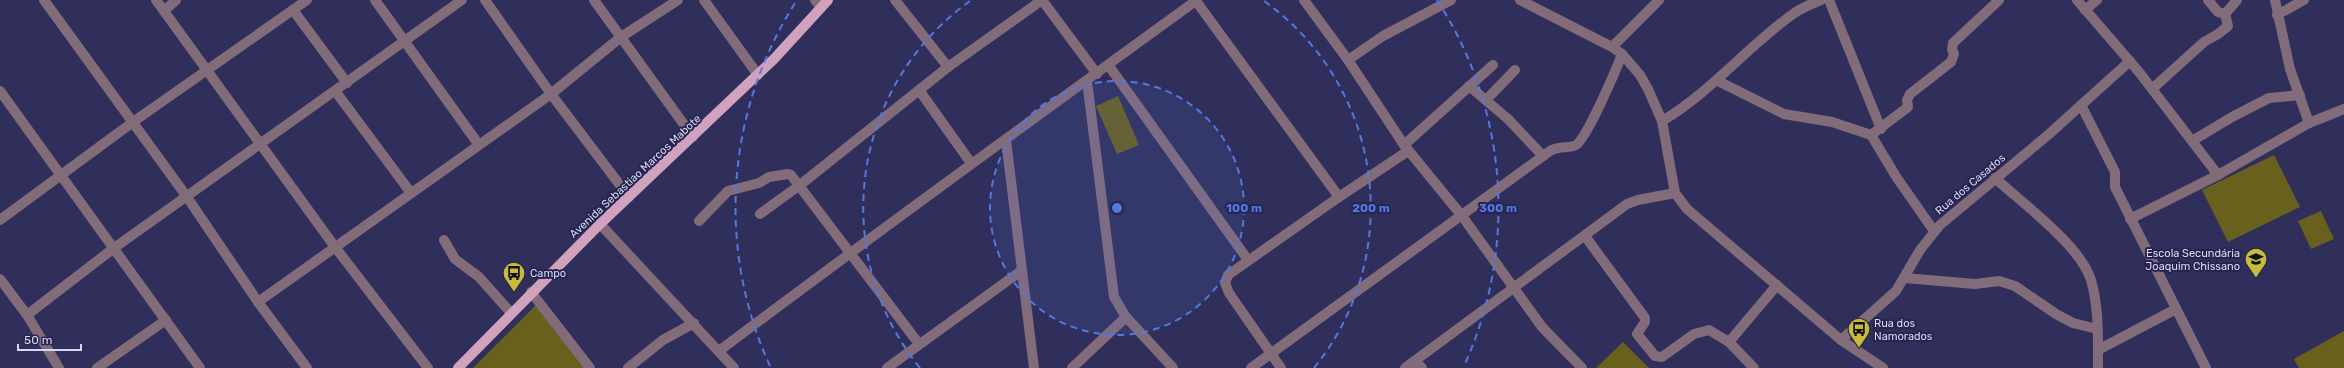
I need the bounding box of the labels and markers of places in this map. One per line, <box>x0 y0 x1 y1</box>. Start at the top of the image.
centre of rings <box>1110 201 1124 215</box>
school or university icon: Escola Secundária Joaquim Chissano <box>2243 246 2269 279</box>
place label: Escola Secundária Joaquim Chissano <box>2145 247 2240 273</box>
bus stop icon: Campo <box>501 260 527 293</box>
place label: Campo <box>530 267 566 280</box>
bus stop icon: Rua dos Namorados <box>1846 316 1872 349</box>
place label: Rua dos Namorados <box>1874 317 1933 343</box>

